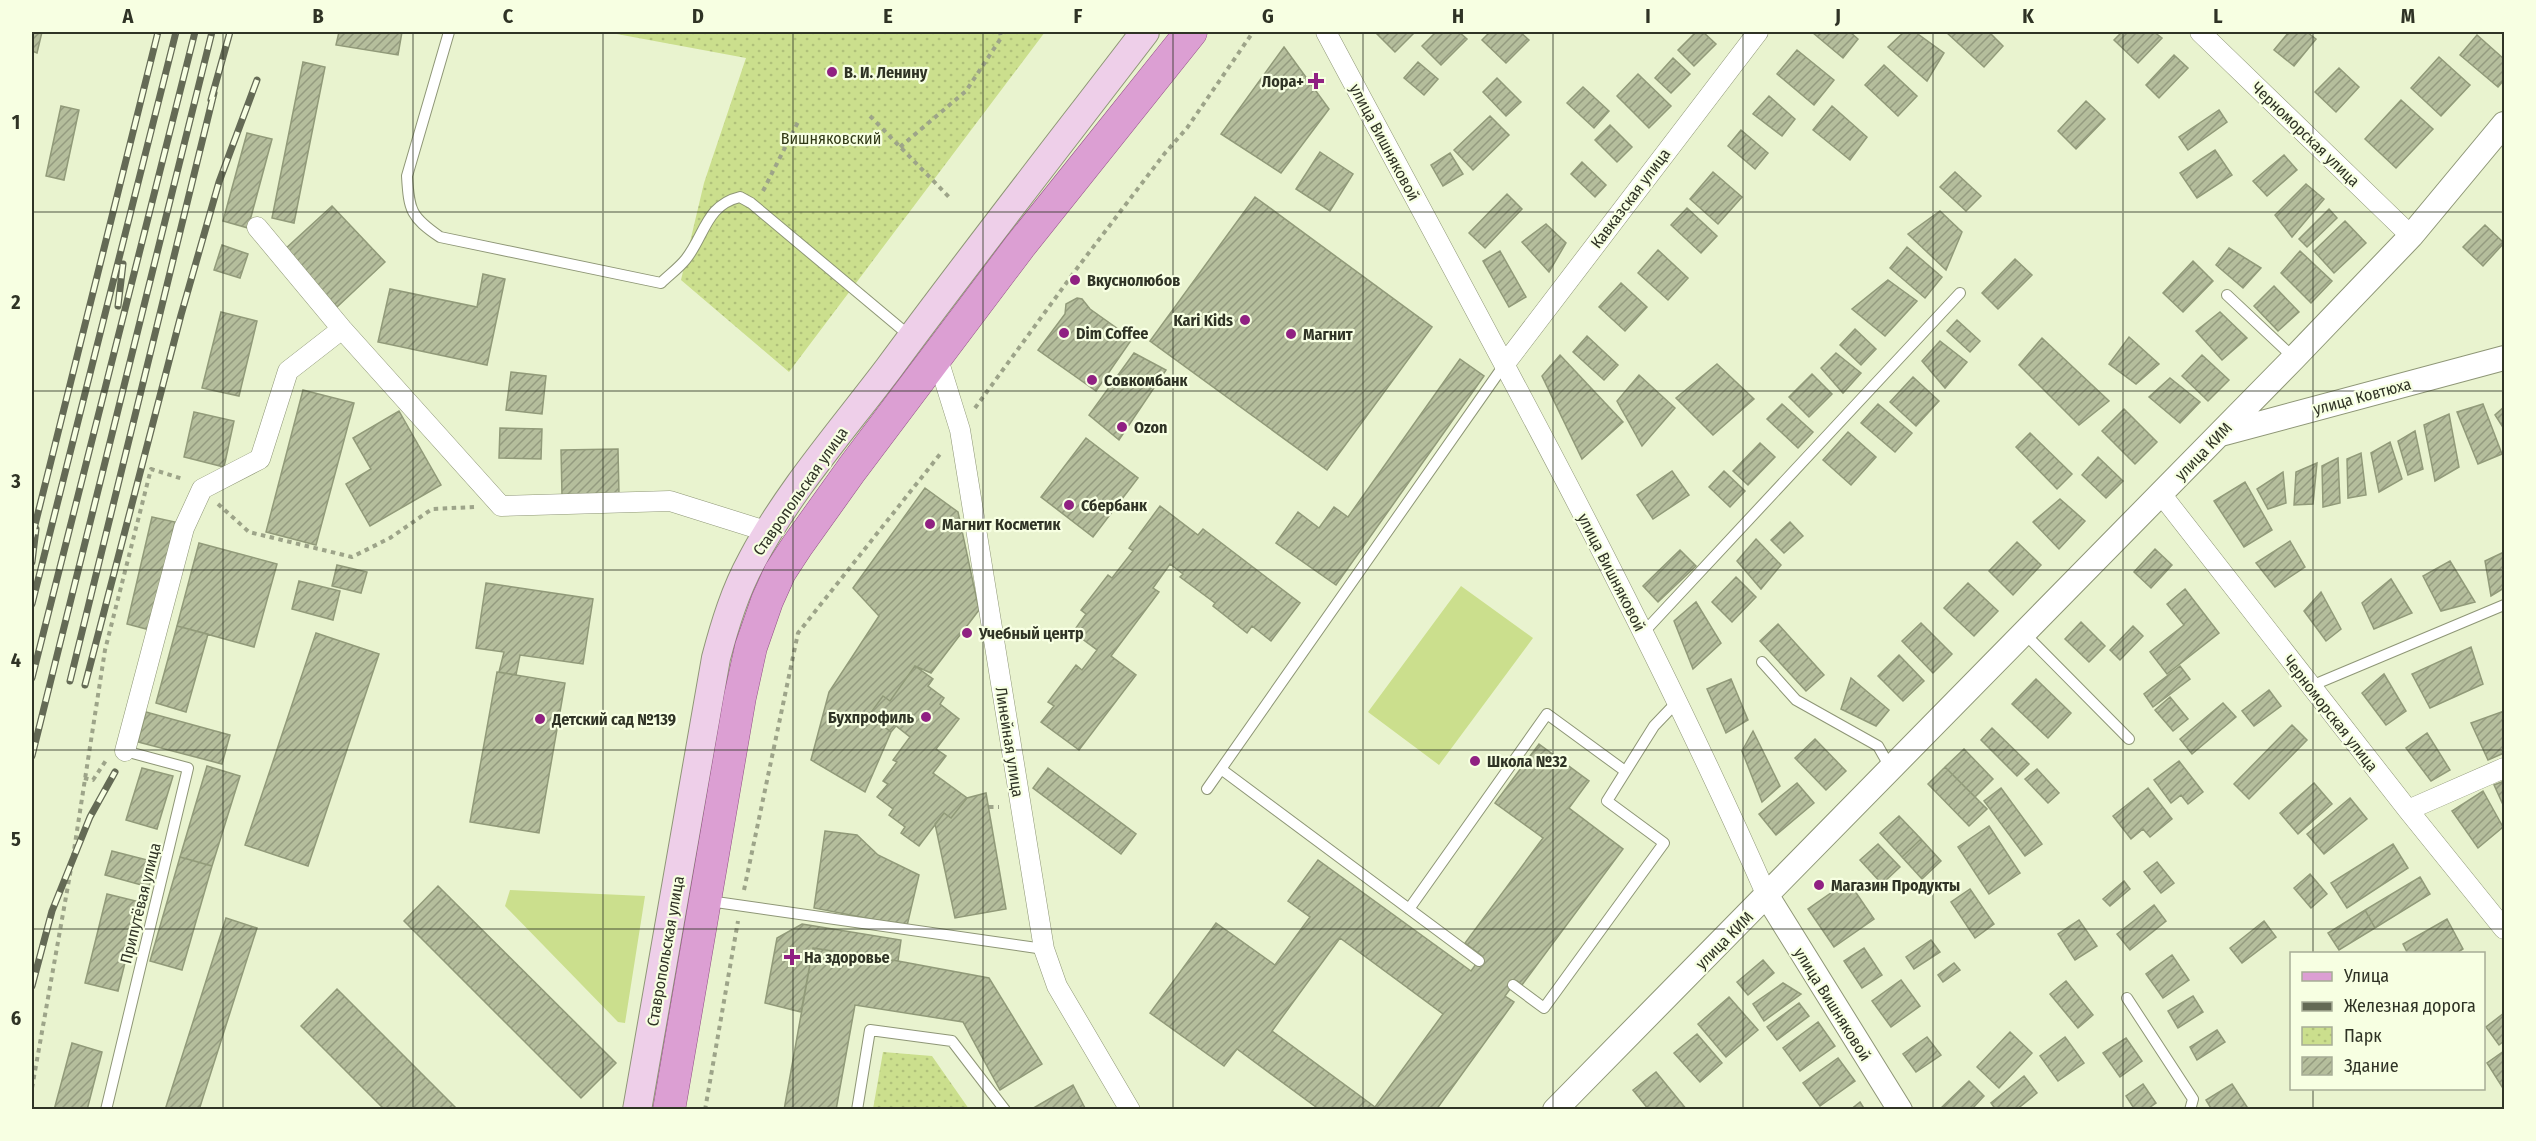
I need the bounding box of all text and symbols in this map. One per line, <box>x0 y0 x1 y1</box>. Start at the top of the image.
text: A <box>122 4 135 28</box>
text: B <box>312 4 324 28</box>
text: C <box>503 4 514 28</box>
text: D <box>692 4 704 28</box>
text: E <box>883 4 893 28</box>
text: F <box>1074 4 1083 28</box>
text: G <box>1262 4 1274 28</box>
text: H <box>1452 4 1464 28</box>
text: I <box>1645 4 1651 28</box>
text: J <box>1834 4 1841 28</box>
text: K <box>2022 4 2034 28</box>
text: L <box>2213 4 2223 28</box>
text: M <box>2401 4 2415 28</box>
place label: В. И. Ленину <box>844 63 928 82</box>
marker: В. И. Ленину <box>825 65 839 79</box>
place label: Лора+ <box>1262 72 1304 91</box>
marker: Лора+ <box>1309 74 1323 88</box>
street label: Черноморская улица <box>2248 78 2364 191</box>
street label: улица Вишняковой <box>1346 80 1423 204</box>
text: 1 <box>12 110 20 134</box>
park label: Вишняковский <box>781 129 881 148</box>
street label: Кавказская улица <box>1587 144 1674 252</box>
place label: Вкуснолюбов <box>1087 271 1180 290</box>
marker: Вкуснолюбов <box>1068 273 1082 287</box>
text: 2 <box>10 290 21 314</box>
place label: Kari Kids <box>1173 311 1233 330</box>
marker: Kari Kids <box>1238 313 1252 327</box>
place label: Dim Coffee <box>1076 324 1148 343</box>
place label: Магнит <box>1303 325 1353 344</box>
marker: Dim Coffee <box>1057 326 1071 340</box>
marker: Магнит <box>1284 327 1298 341</box>
place label: Совкомбанк <box>1104 371 1189 390</box>
marker: Совкомбанк <box>1085 373 1099 387</box>
street label: улица Ковтюха <box>2311 374 2413 419</box>
place label: Ozon <box>1134 418 1167 437</box>
street label: улица КИМ <box>2171 418 2236 484</box>
marker: Ozon <box>1115 420 1129 434</box>
street label: Ставропольская улица <box>749 423 852 559</box>
text: 3 <box>10 469 21 493</box>
place label: Сбербанк <box>1081 496 1148 515</box>
marker: Сбербанк <box>1062 498 1076 512</box>
street label: улица Вишняковой <box>1574 510 1649 634</box>
place label: Магнит Косметик <box>942 515 1061 534</box>
marker: Магнит Косметик <box>923 517 937 531</box>
place label: Учебный центр <box>978 624 1084 643</box>
marker: Учебный центр <box>960 626 974 640</box>
text: 4 <box>11 648 21 672</box>
street label: Черноморская улица <box>2279 651 2382 775</box>
street label: Линейная улица <box>991 686 1028 799</box>
place label: Бухпрофиль <box>828 708 914 727</box>
place label: Детский сад №139 <box>551 710 676 729</box>
marker: Бухпрофиль <box>919 710 933 724</box>
marker: Детский сад №139 <box>533 712 547 726</box>
place label: Школа №32 <box>1487 752 1568 771</box>
marker: Школа №32 <box>1468 754 1482 768</box>
text: 5 <box>11 827 21 851</box>
street label: Припутёвая улица <box>116 841 165 966</box>
street label: Ставропольская улица <box>643 874 688 1028</box>
place label: Магазин Продукты <box>1831 876 1960 895</box>
marker: Магазин Продукты <box>1812 878 1826 892</box>
street label: улица КИМ <box>1692 908 1757 973</box>
street label: улица Вишняковой <box>1790 944 1875 1064</box>
place label: На здоровье <box>804 948 890 967</box>
marker: На здоровье <box>785 950 799 964</box>
legend <box>2290 952 2485 1090</box>
text: Улица <box>2343 965 2389 987</box>
text: Железная дорога <box>2344 995 2476 1017</box>
text: 6 <box>11 1006 21 1030</box>
text: Парк <box>2344 1025 2382 1047</box>
text: Здание <box>2344 1055 2399 1077</box>

